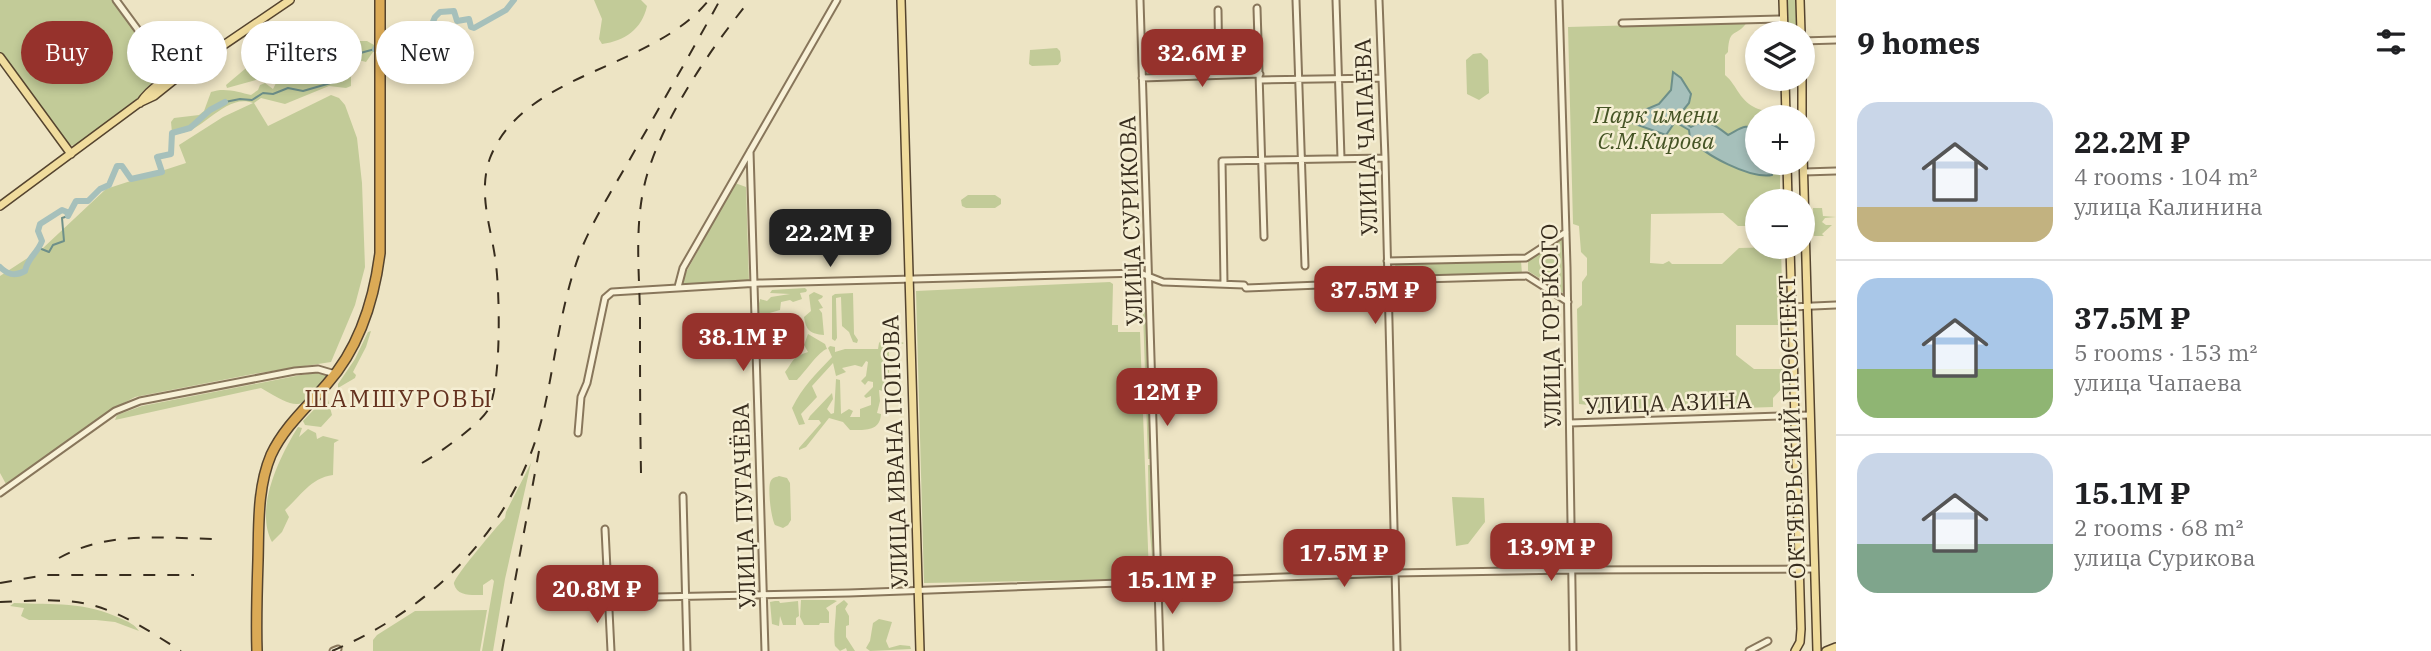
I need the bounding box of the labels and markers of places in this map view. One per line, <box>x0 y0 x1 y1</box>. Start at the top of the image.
pin: 32.6M ₽ <box>1137 29 1267 89</box>
pin: 22.2M ₽ <box>765 210 895 269</box>
pin: 37.5M ₽ <box>1310 266 1440 326</box>
pin: 38.1M ₽ <box>678 314 808 373</box>
pin: 12M ₽ <box>1118 368 1216 428</box>
pin: 13.9M ₽ <box>1486 524 1616 583</box>
pin: 17.5M ₽ <box>1279 530 1409 589</box>
pin: 15.1M ₽ <box>1107 556 1237 616</box>
pin: 20.8M ₽ <box>532 566 662 625</box>

